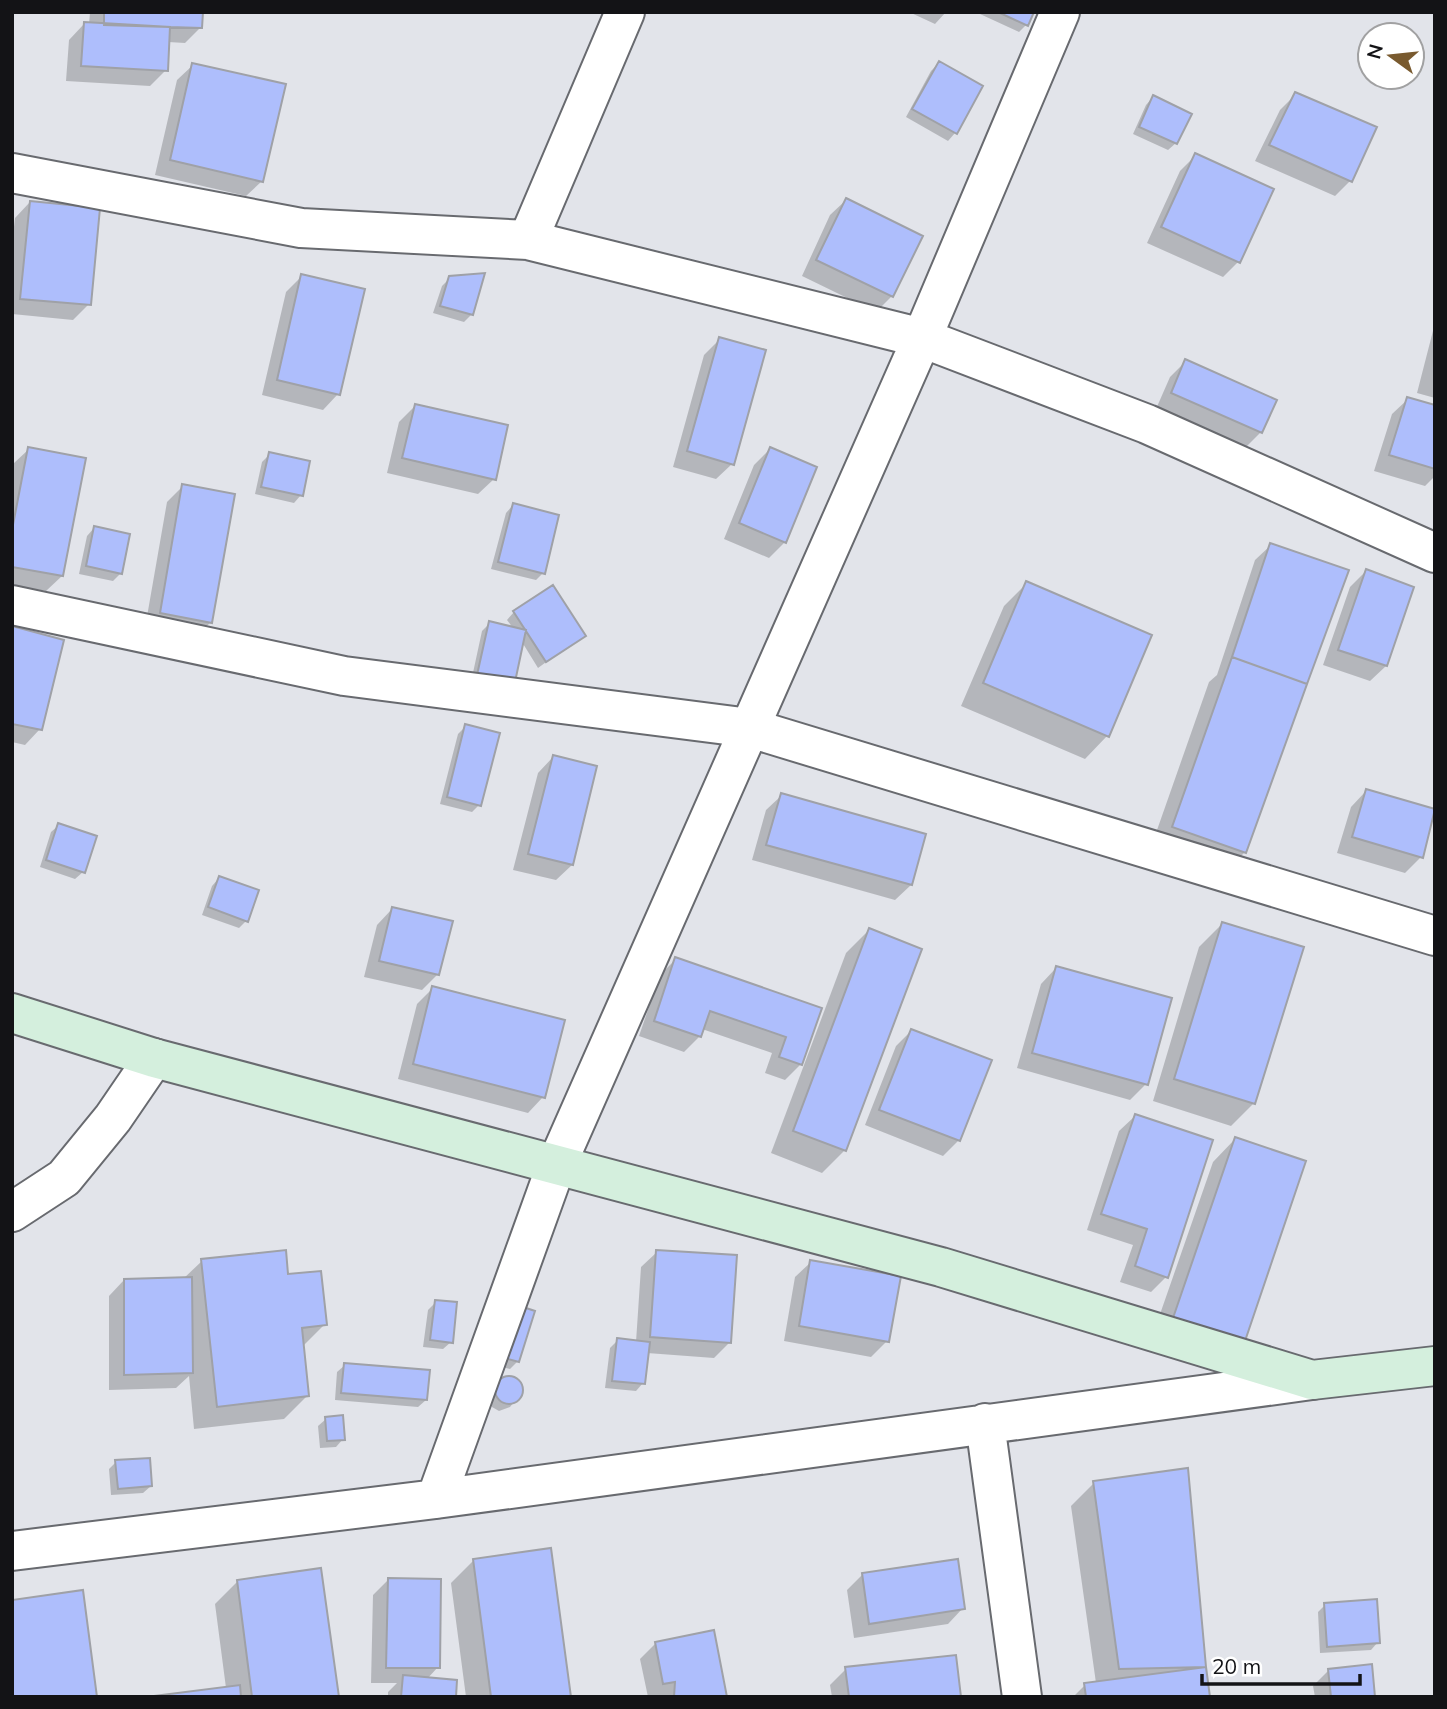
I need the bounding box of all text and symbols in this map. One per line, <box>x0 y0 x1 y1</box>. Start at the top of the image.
north arrow <box>1356 21 1426 91</box>
text: N <box>1361 42 1388 62</box>
scale bar <box>1202 1642 1360 1686</box>
text: 20 m <box>1212 1653 1261 1679</box>

